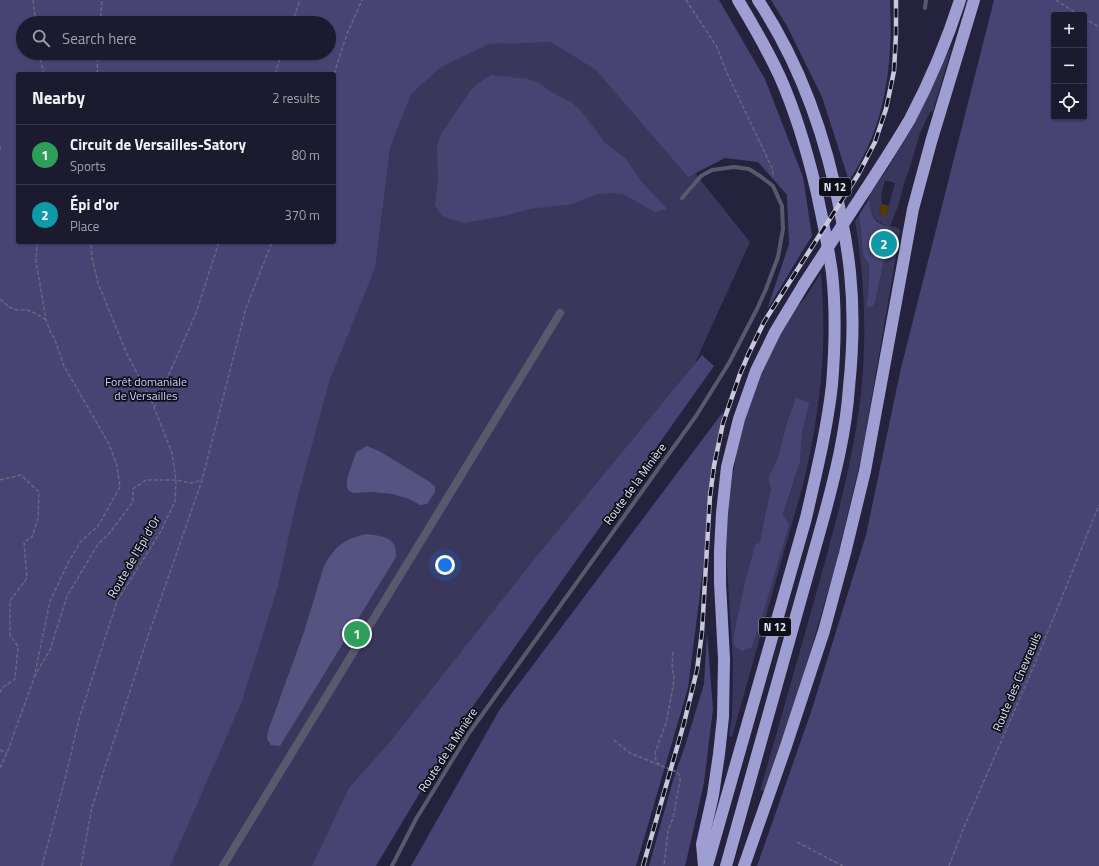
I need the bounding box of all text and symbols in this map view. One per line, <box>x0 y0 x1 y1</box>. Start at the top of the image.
map controls <box>1051 12 1087 120</box>
button: + <box>1051 12 1087 48</box>
search box <box>16 16 336 60</box>
icon: search <box>30 27 52 49</box>
text: Search here <box>62 27 136 50</box>
button: − <box>1051 48 1087 84</box>
button: locate <box>1051 84 1087 120</box>
text: Nearby <box>32 85 85 111</box>
text: 2 results <box>272 88 320 108</box>
text: Circuit de Versailles-Satory <box>70 133 246 156</box>
text: 1 <box>41 145 49 165</box>
text: 80 m <box>292 145 320 165</box>
text: Sports <box>70 156 106 176</box>
road number: N 12 <box>819 178 851 196</box>
text: Épi d'or <box>70 193 119 216</box>
text: 2 <box>41 205 49 225</box>
text: 370 m <box>284 205 320 225</box>
text: Place <box>70 216 99 236</box>
pin: 2 <box>871 229 897 259</box>
park label: Forêt domaniale de Versailles <box>105 372 187 405</box>
street label: Route de la Minière <box>598 439 671 529</box>
street label: Route de l'Epi d'Or <box>102 512 165 601</box>
your location <box>435 555 455 575</box>
road number: N 12 <box>759 618 791 636</box>
pin: 1 <box>344 619 370 649</box>
street label: Route des Chevreuils <box>987 629 1046 734</box>
street label: Route de la Minière <box>413 704 482 796</box>

